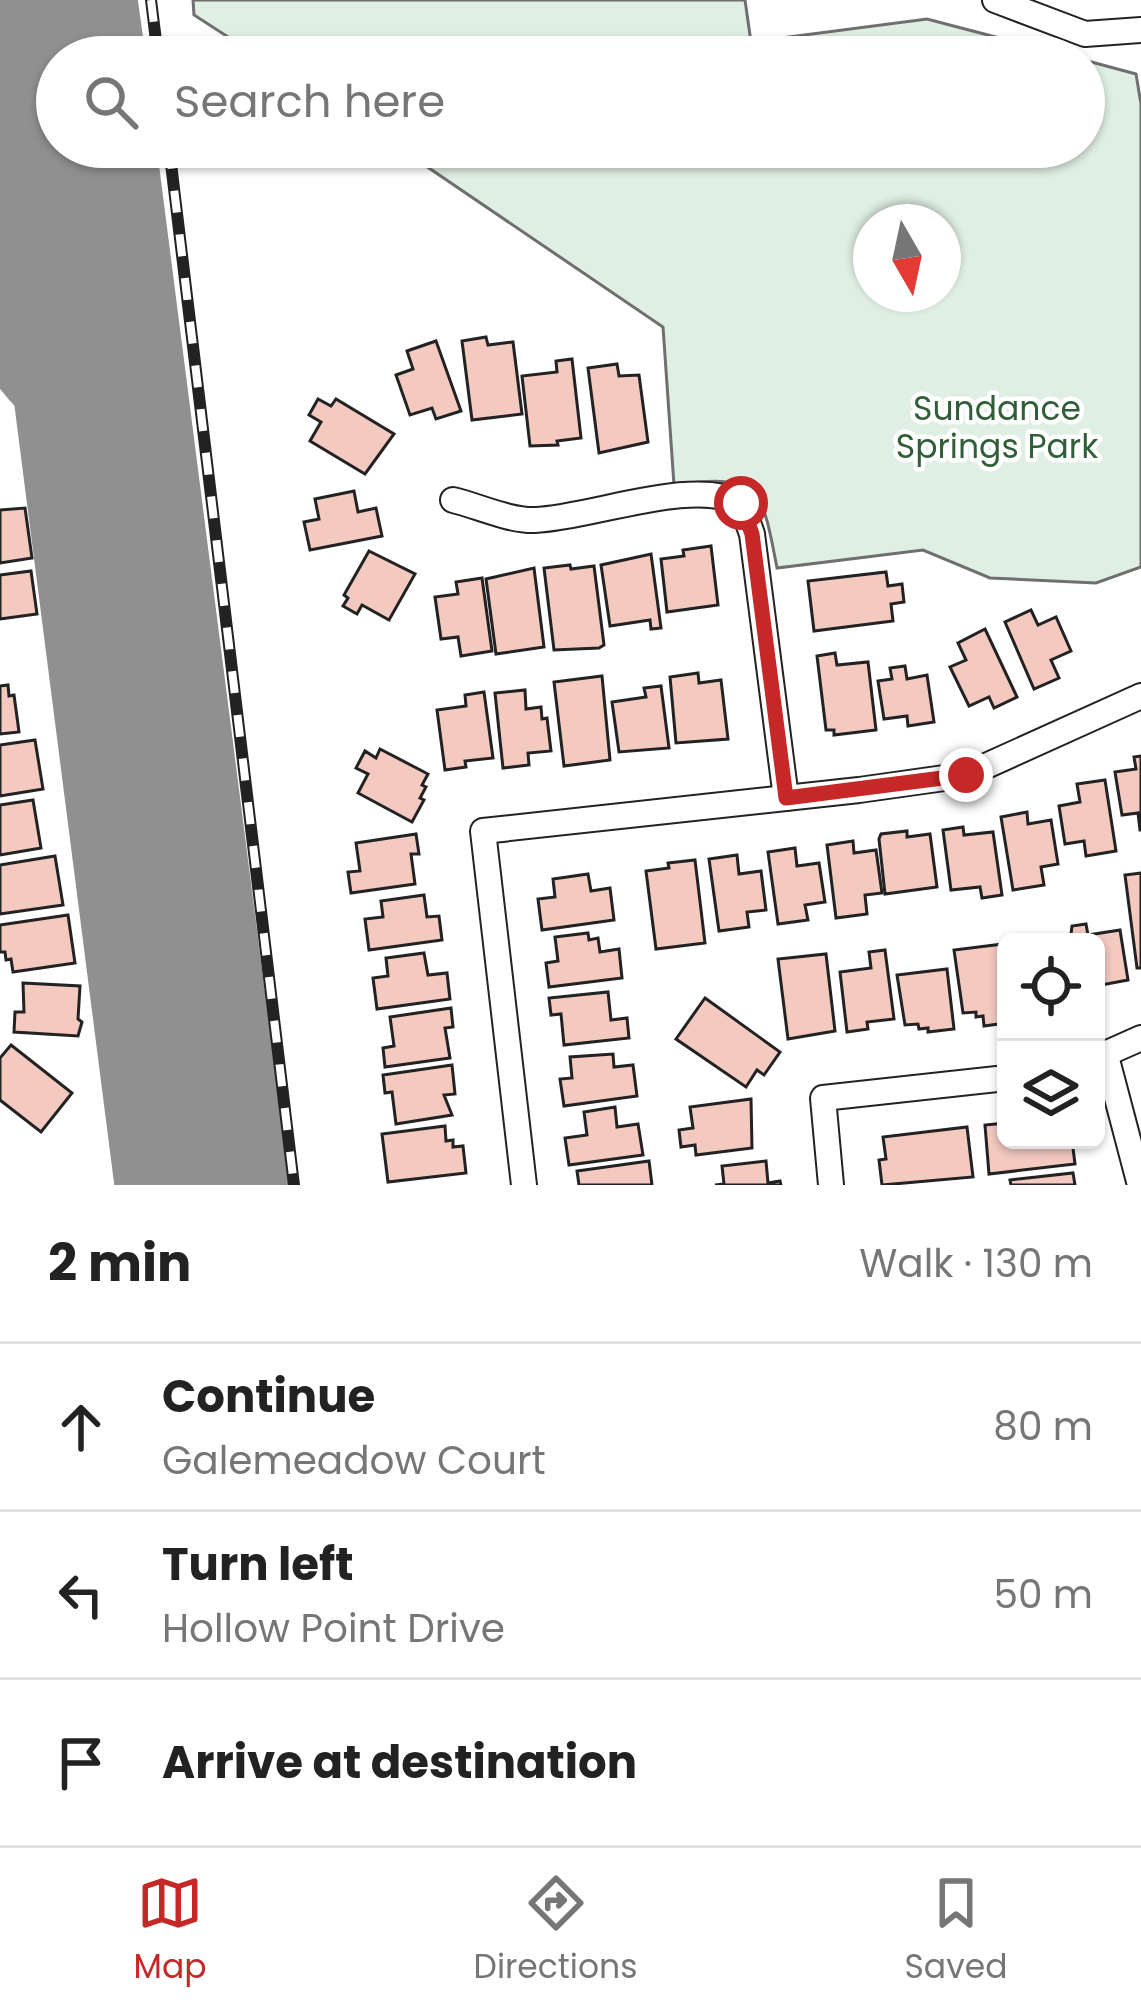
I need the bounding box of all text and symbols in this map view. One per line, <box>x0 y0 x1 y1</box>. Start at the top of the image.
search box <box>36 36 1105 168</box>
icon: search <box>78 69 144 135</box>
text: Search here <box>174 70 445 133</box>
north arrow <box>853 204 961 312</box>
park label: Sundance Springs Park <box>896 385 1098 470</box>
route start <box>714 476 768 530</box>
route end <box>939 748 993 802</box>
map controls <box>997 933 1105 1149</box>
button: locate <box>997 933 1105 1041</box>
button: layers <box>997 1041 1105 1149</box>
text: 2 min <box>48 1227 191 1299</box>
text: Walk · 130 m <box>859 1236 1093 1291</box>
text: Continue <box>162 1365 375 1428</box>
icon: ahead <box>48 1394 114 1460</box>
text: 80 m <box>993 1399 1093 1454</box>
text: Galemeadow Court <box>162 1433 546 1488</box>
text: Turn left <box>162 1533 354 1596</box>
icon: left <box>48 1562 114 1628</box>
text: 50 m <box>993 1567 1093 1622</box>
text: Hollow Point Drive <box>162 1601 505 1656</box>
icon: arrive <box>48 1730 114 1796</box>
text: Arrive at destination <box>162 1731 637 1794</box>
tab: Map <box>134 1870 207 1992</box>
tab: Directions <box>474 1870 637 1992</box>
tab: Saved <box>905 1870 1007 1992</box>

